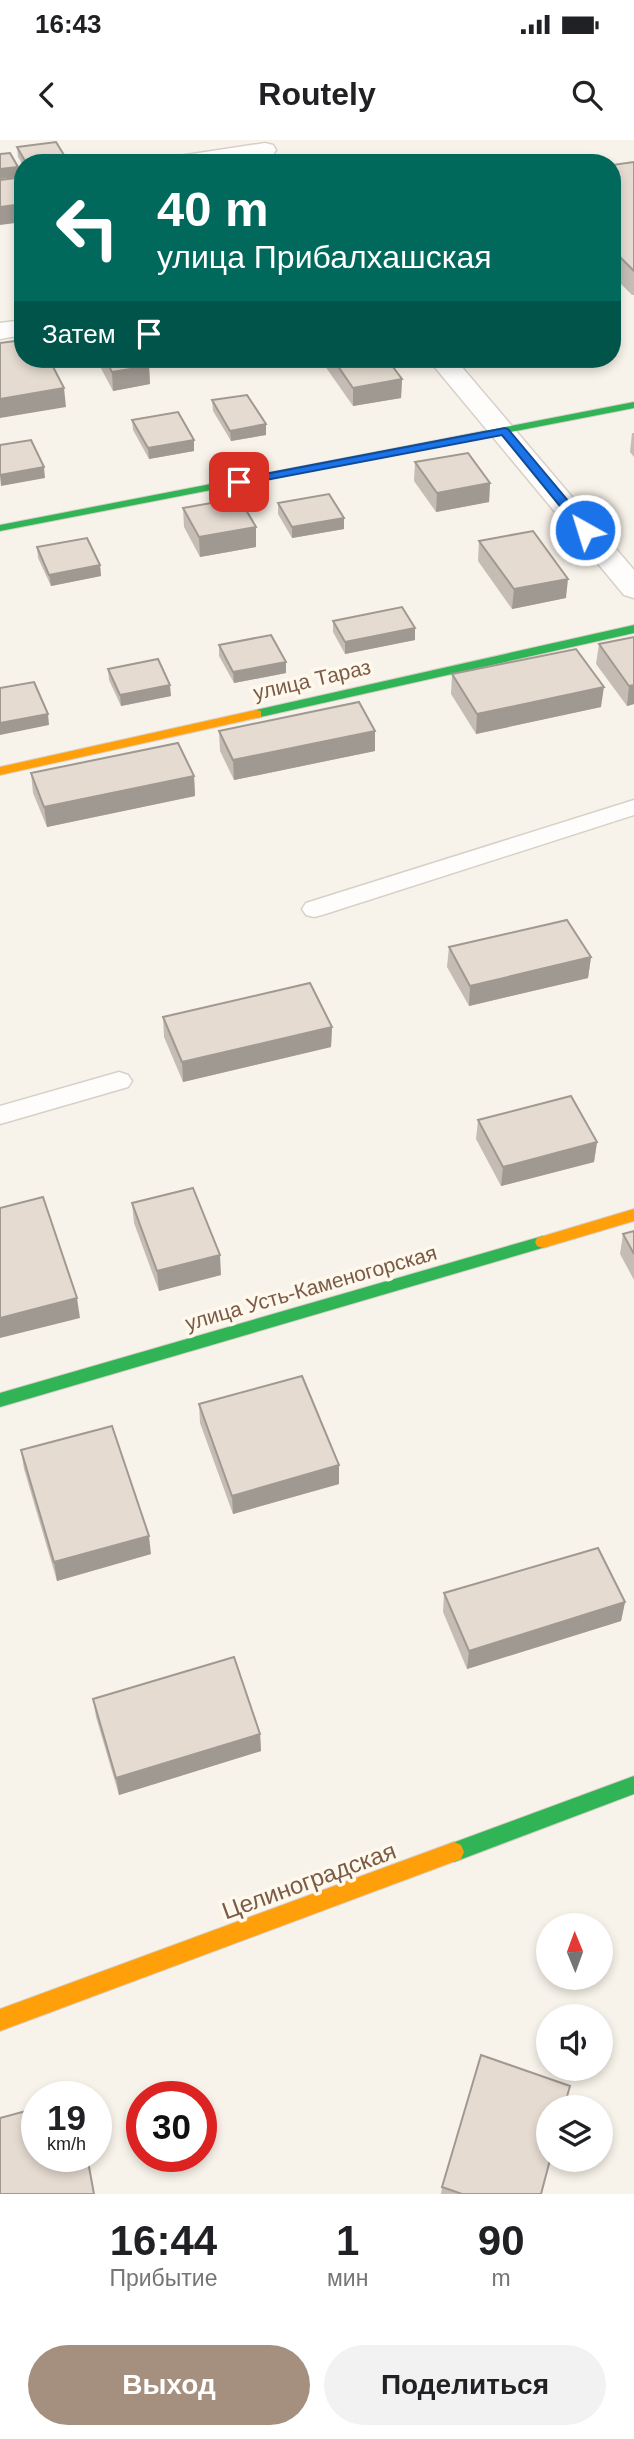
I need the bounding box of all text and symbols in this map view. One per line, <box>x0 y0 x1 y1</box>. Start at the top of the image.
text: 16:43 <box>35 9 102 39</box>
icon: back <box>28 76 66 114</box>
text: Routely <box>258 76 376 112</box>
icon: search <box>568 76 606 114</box>
icon: left <box>42 182 133 273</box>
text: 40 m <box>157 182 269 236</box>
text: улица Прибалхашская <box>157 239 492 275</box>
icon: arrive <box>130 315 168 353</box>
text: Затем <box>42 319 116 349</box>
pin <box>209 452 269 512</box>
icon: arrive <box>220 463 258 501</box>
position arrow <box>548 493 622 567</box>
street label: улица Тараз <box>251 655 373 704</box>
street label: улица Усть-Каменогорская <box>182 1241 439 1334</box>
street label: Целиноградская <box>218 1837 399 1925</box>
north arrow <box>536 1913 612 1990</box>
map controls <box>536 1913 613 2172</box>
button: sound <box>536 2004 613 2081</box>
speed limit sign: 30 <box>126 2081 217 2172</box>
button: layers <box>536 2095 613 2172</box>
text: 19 <box>47 2098 86 2137</box>
text: km/h <box>47 2134 86 2154</box>
text: 16:44 <box>110 2217 217 2264</box>
text: 1 <box>336 2217 359 2264</box>
text: 90 <box>478 2217 525 2264</box>
text: Прибытие <box>109 2265 218 2291</box>
text: мин <box>327 2265 368 2291</box>
text: m <box>492 2265 511 2291</box>
button: Выход <box>28 2345 310 2425</box>
button: Поделиться <box>324 2345 606 2425</box>

